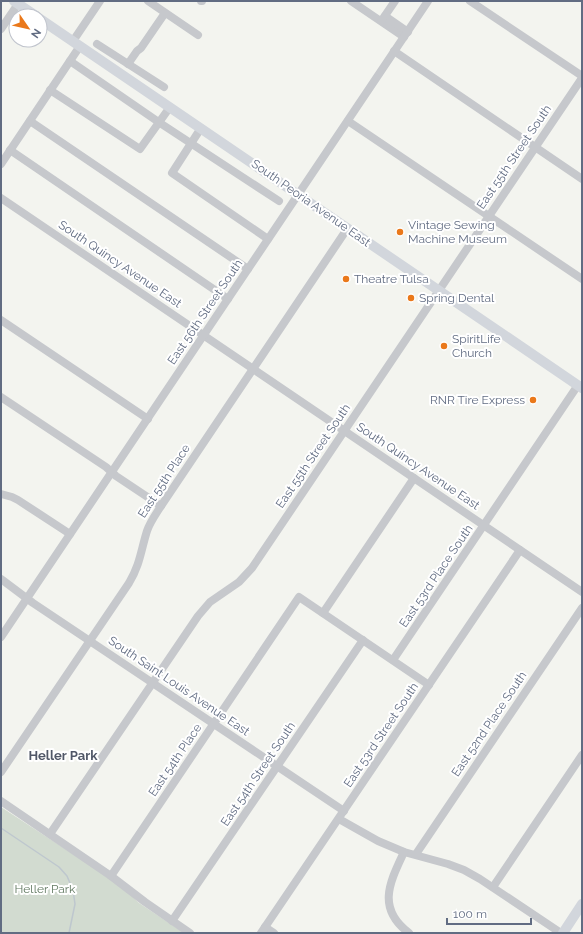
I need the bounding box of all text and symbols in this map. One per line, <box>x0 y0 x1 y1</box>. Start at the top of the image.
north arrow <box>8 8 48 48</box>
text: N <box>28 26 44 40</box>
street label: East 55th Street South <box>474 102 554 212</box>
street label: South Peoria Avenue East <box>249 157 373 249</box>
street label: South Quincy Avenue East <box>56 218 184 310</box>
place label: Vintage Sewing Machine Museum <box>408 218 507 246</box>
marker: Vintage Sewing Machine Museum <box>395 227 405 237</box>
street label: East 56th Street South <box>165 257 245 367</box>
place label: Theatre Tulsa <box>354 272 429 286</box>
marker: Theatre Tulsa <box>341 274 351 284</box>
place label: Spring Dental <box>419 291 495 305</box>
marker: Spring Dental <box>406 293 416 303</box>
place label: SpiritLife Church <box>452 332 501 360</box>
marker: SpiritLife Church <box>439 341 449 351</box>
place label: RNR Tire Express <box>430 393 525 407</box>
marker: RNR Tire Express <box>528 395 538 405</box>
street label: East 55th Street South <box>273 401 353 511</box>
street label: South Quincy Avenue East <box>354 420 482 512</box>
street label: East 55th Place <box>135 442 193 520</box>
street label: East 53rd Place South <box>396 522 476 630</box>
street label: South Saint Louis Avenue East <box>106 633 252 739</box>
street label: East 52nd Place South <box>449 669 529 779</box>
street label: East 53rd Street South <box>341 680 421 790</box>
street label: East 54th Street South <box>218 719 298 829</box>
street label: East 54th Place <box>146 721 204 799</box>
district label: Heller Park <box>28 748 98 763</box>
park label: Heller Park <box>15 882 76 896</box>
scale bar <box>447 900 531 926</box>
text: 100 m <box>453 907 487 921</box>

